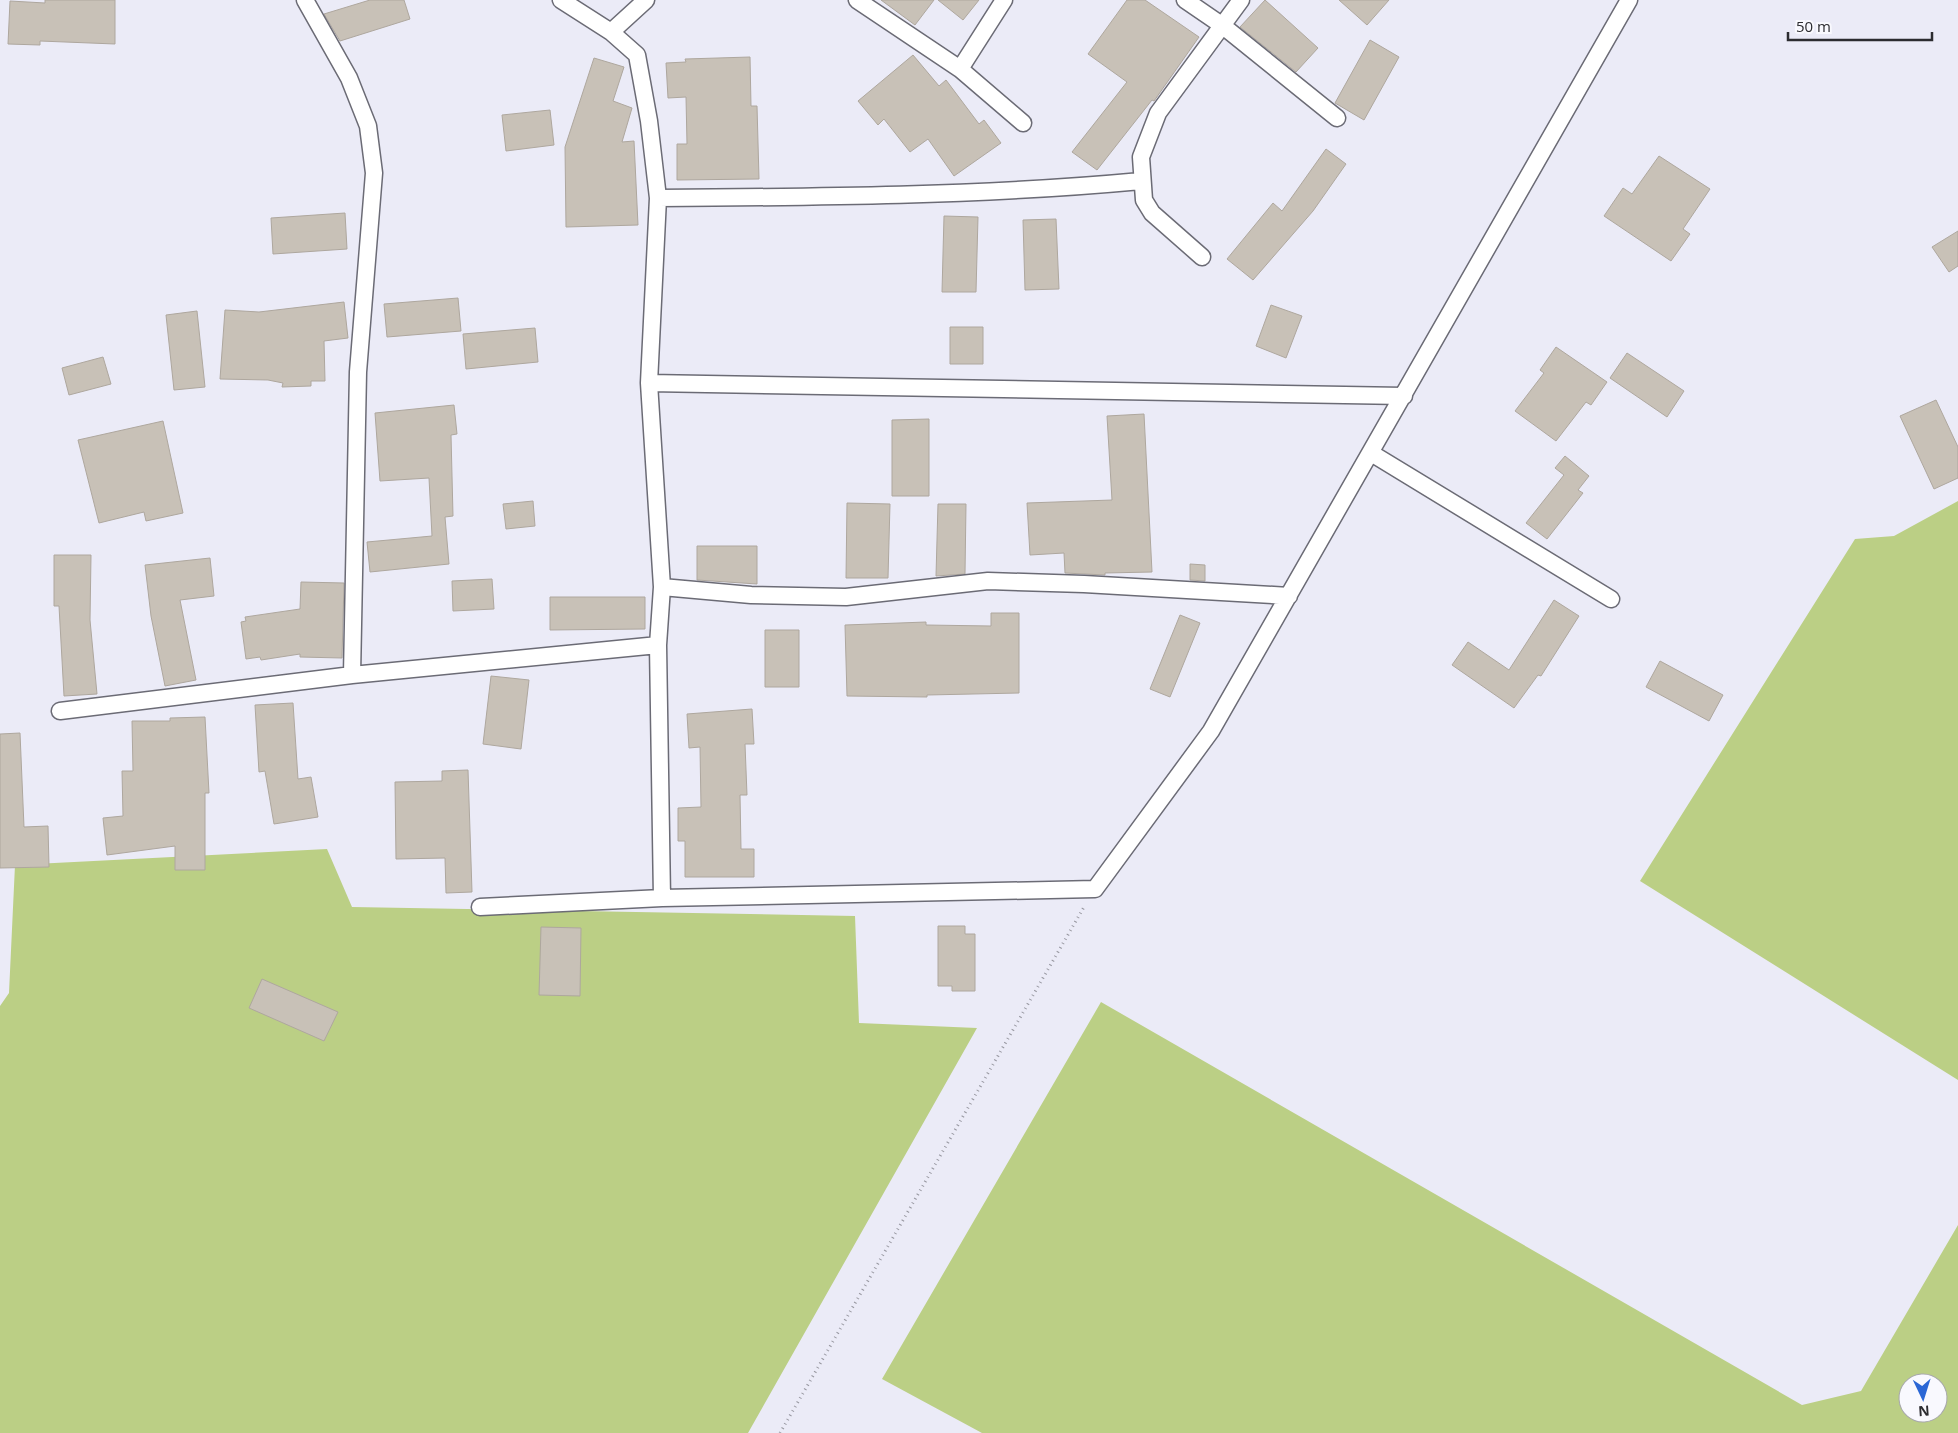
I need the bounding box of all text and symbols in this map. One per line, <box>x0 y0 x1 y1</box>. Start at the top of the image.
scale bar <box>1788 10 1932 42</box>
text: 50 m <box>1796 16 1831 36</box>
north arrow <box>1898 1373 1948 1423</box>
text: N <box>1918 1402 1930 1421</box>

